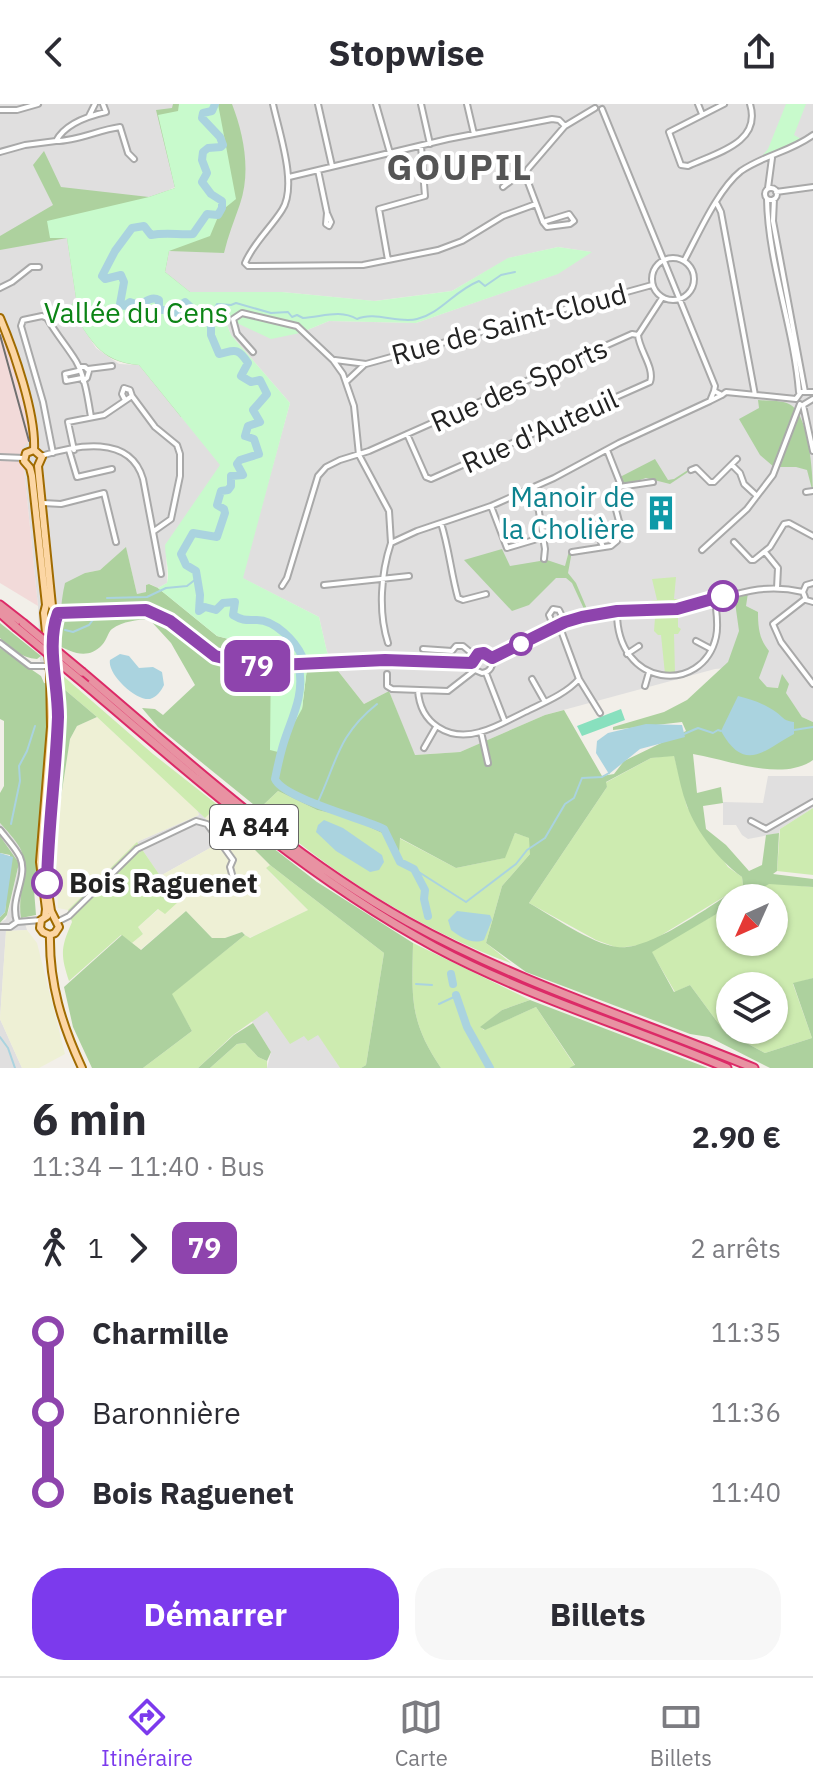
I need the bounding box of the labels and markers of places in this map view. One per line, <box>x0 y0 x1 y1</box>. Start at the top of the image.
place label: Manoir de la Cholière <box>501 478 635 547</box>
building icon: Manoir de la Cholière <box>642 494 680 532</box>
unlabelled marker <box>708 581 738 611</box>
unlabelled marker <box>510 633 532 655</box>
place label: Bois Raguenet <box>69 864 258 901</box>
marker: Bois Raguenet <box>32 868 62 898</box>

